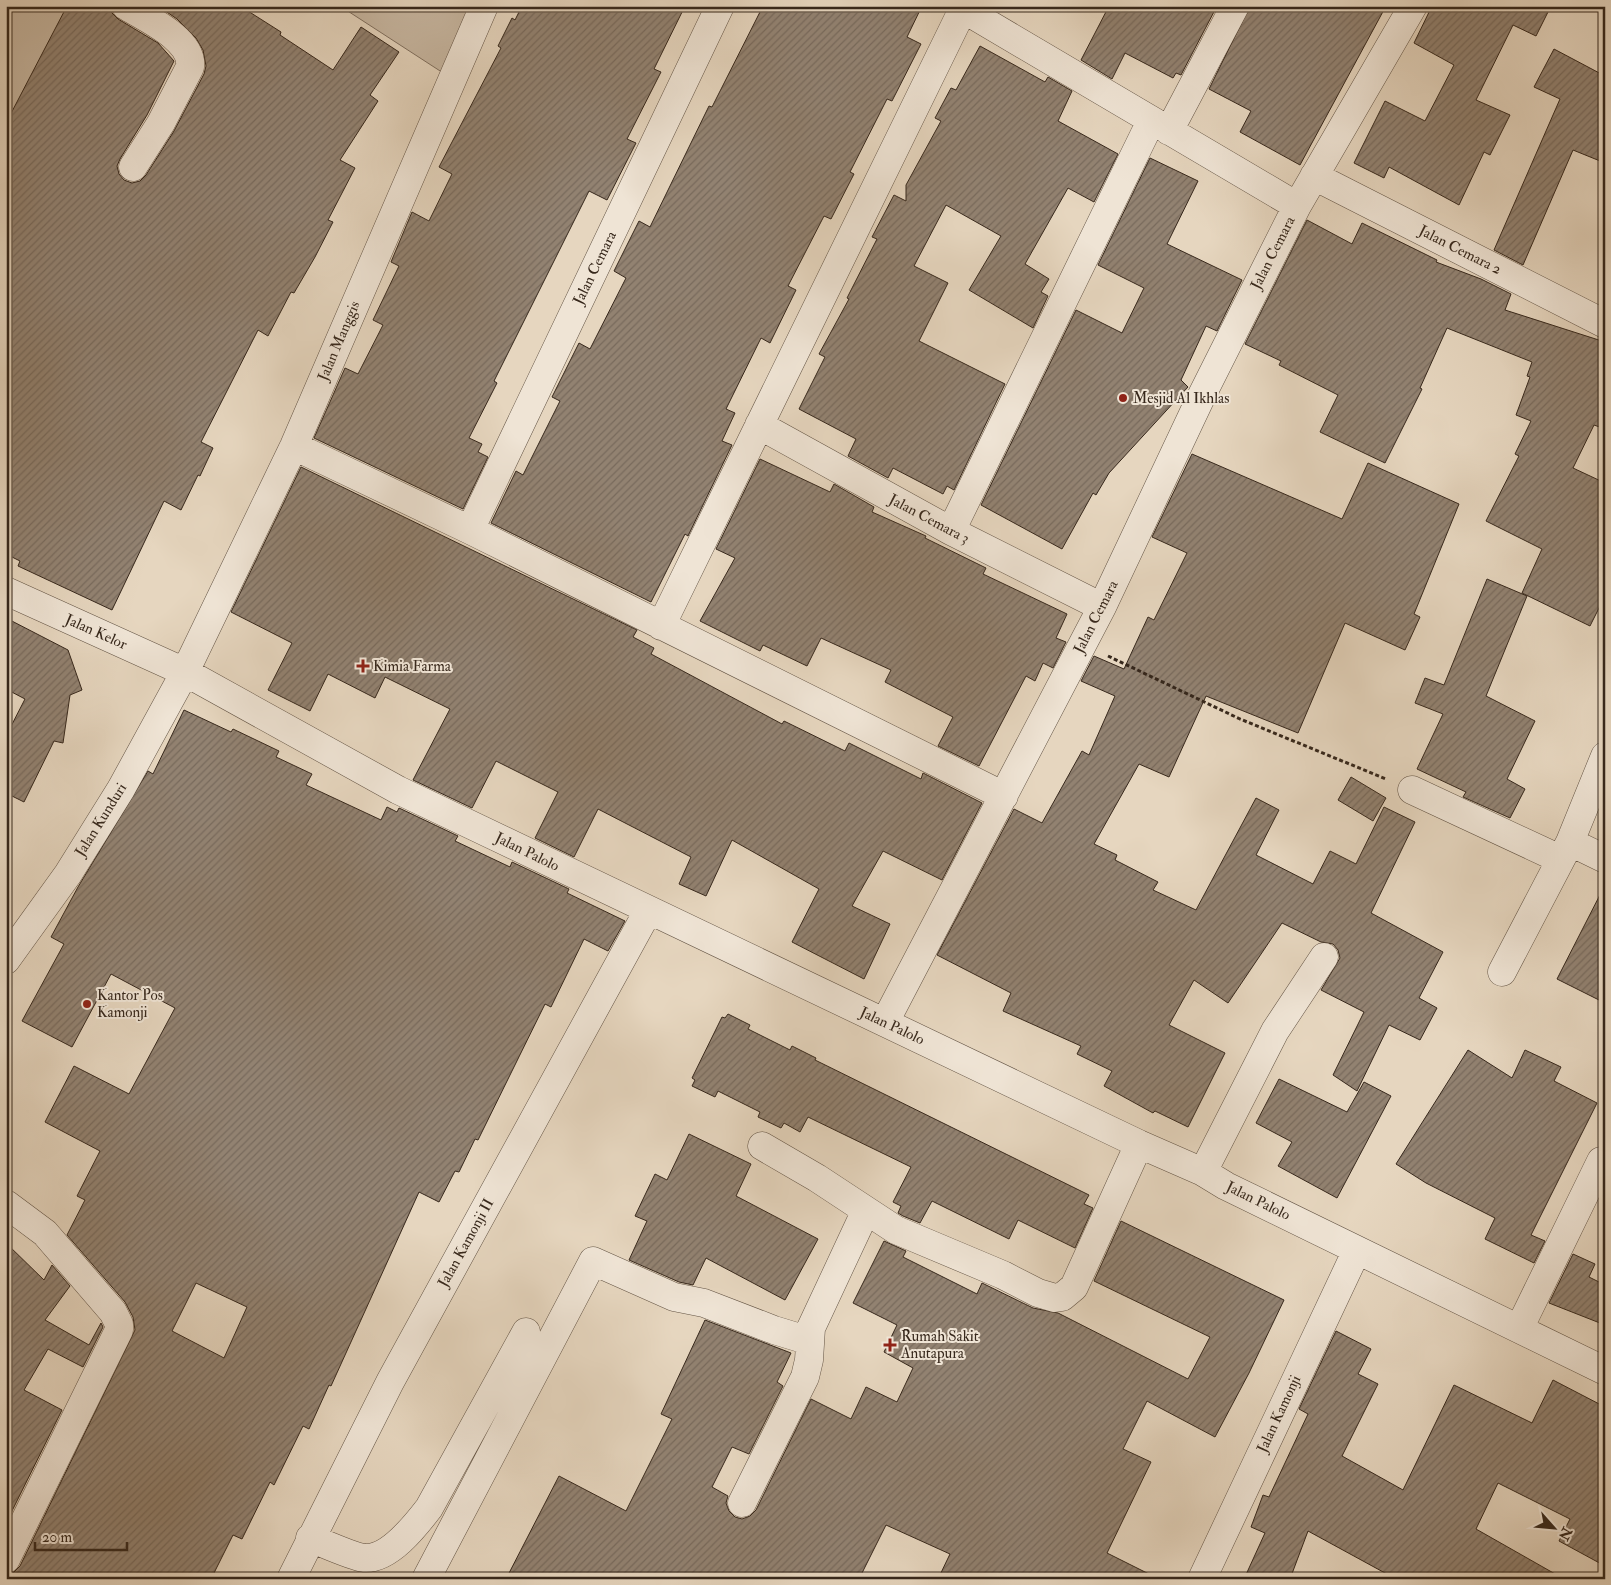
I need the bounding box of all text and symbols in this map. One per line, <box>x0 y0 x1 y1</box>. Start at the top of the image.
street label: Jalan Cemara <box>1246 212 1301 294</box>
street label: Jalan Cemara 2 <box>1414 221 1505 280</box>
street label: Jalan Cemara <box>569 227 622 309</box>
street label: Jalan Manggis <box>313 298 365 385</box>
place label: Mesjid Al Ikhlas <box>1133 389 1229 408</box>
marker: Mesjid Al Ikhlas <box>1117 392 1129 404</box>
street label: Jalan Cemara 3 <box>884 489 973 549</box>
street label: Jalan Cemara <box>1069 576 1124 658</box>
street label: Jalan Kelor <box>61 609 130 655</box>
place label: Kimia Farma <box>373 657 452 676</box>
marker: Kimia Farma <box>357 660 369 672</box>
street label: Jalan Kunduri <box>70 780 132 862</box>
street label: Jalan Palolo <box>490 828 562 877</box>
place label: Kantor Pos Kamonji <box>97 986 163 1022</box>
marker: Kantor Pos Kamonji <box>81 998 93 1010</box>
street label: Jalan Palolo <box>855 1002 927 1050</box>
street label: Jalan Palolo <box>1221 1177 1293 1226</box>
street label: Jalan Kamonji II <box>433 1195 499 1292</box>
place label: Rumah Sakit Anutapura <box>900 1327 979 1364</box>
marker: Rumah Sakit Anutapura <box>883 1338 897 1352</box>
street label: Jalan Kamonji <box>1252 1372 1306 1457</box>
north arrow <box>1528 1502 1578 1552</box>
scale bar <box>35 1520 128 1552</box>
text: N <box>1555 1523 1576 1544</box>
text: 20 m <box>42 1528 72 1547</box>

